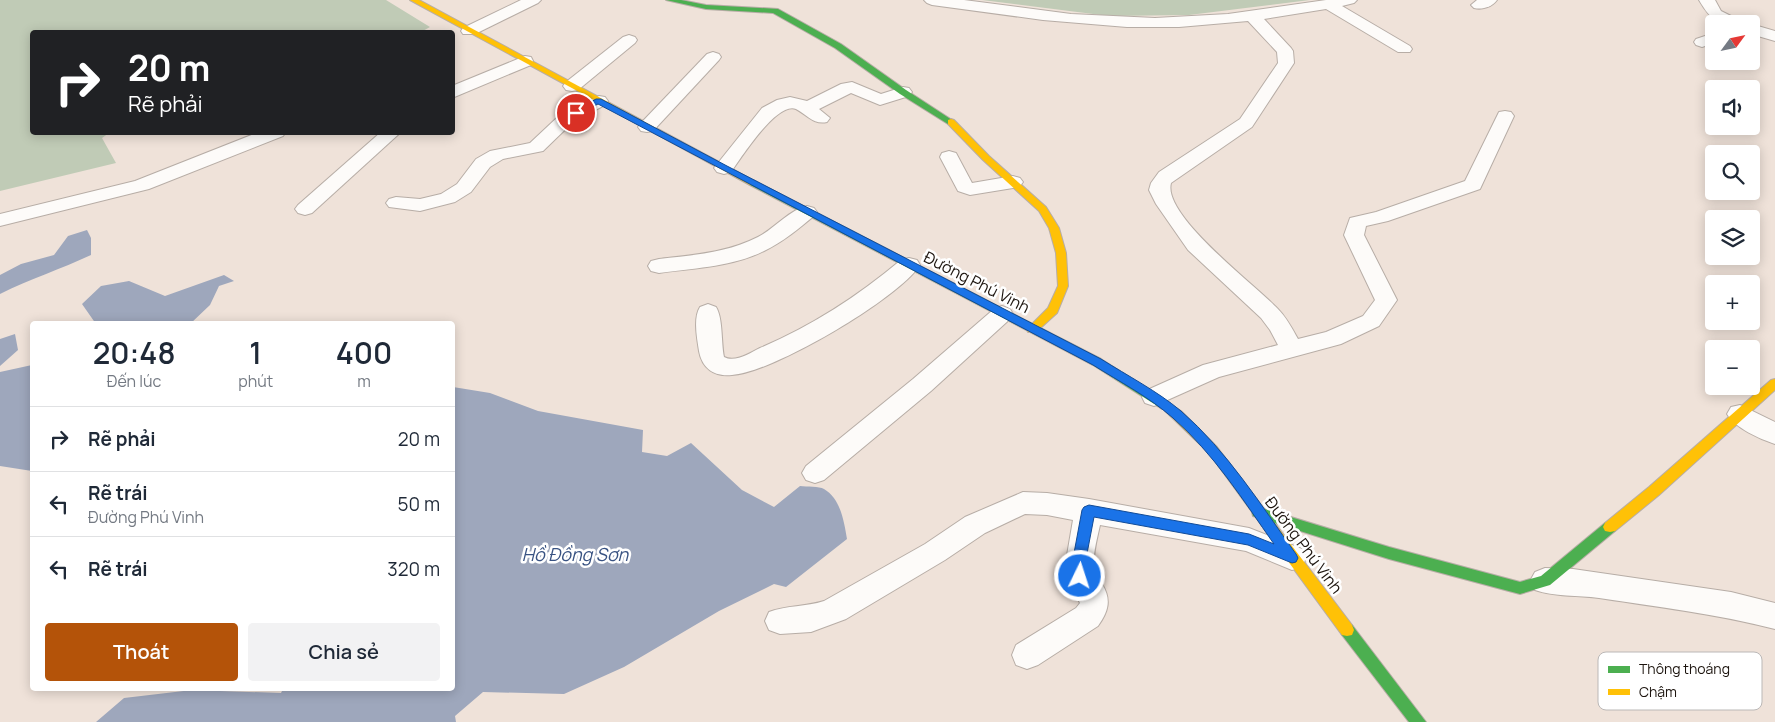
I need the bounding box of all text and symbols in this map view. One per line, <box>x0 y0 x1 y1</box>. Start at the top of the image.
north arrow <box>1705 15 1760 70</box>
map controls <box>1705 15 1760 395</box>
text: 20 m <box>128 44 210 92</box>
icon: right <box>45 50 110 115</box>
button: sound <box>1705 80 1760 135</box>
text: Rẽ phải <box>128 89 203 119</box>
pin <box>555 92 597 134</box>
icon: arrive <box>562 99 590 127</box>
button: search <box>1705 145 1760 200</box>
button: layers <box>1705 210 1760 265</box>
street label: Đường Phú Vinh <box>920 246 1034 318</box>
button: + <box>1705 275 1760 330</box>
text: 20:48 <box>93 332 176 373</box>
text: 1 <box>249 332 262 373</box>
text: 400 <box>336 332 392 373</box>
button: − <box>1705 340 1760 395</box>
text: Đến lúc <box>107 370 161 392</box>
text: phút <box>238 370 273 392</box>
text: m <box>357 370 371 392</box>
icon: right <box>45 425 73 453</box>
text: Rẽ phải <box>88 426 156 452</box>
text: 20 m <box>398 426 440 452</box>
text: Rẽ trái <box>88 480 148 506</box>
icon: left <box>45 490 73 518</box>
text: 50 m <box>398 491 440 517</box>
street label: Đường Phú Vinh <box>1260 492 1348 598</box>
text: Đường Phú Vinh <box>88 506 204 528</box>
water label: Hồ Đồng Sơn <box>522 542 630 566</box>
position arrow <box>1053 549 1105 601</box>
icon: left <box>45 555 73 583</box>
text: Rẽ trái <box>88 556 148 582</box>
text: 320 m <box>387 556 440 582</box>
button: Thoát <box>45 623 238 681</box>
button: Chia sẻ <box>248 623 440 681</box>
legend <box>1598 652 1762 710</box>
text: Thông thoáng <box>1639 659 1730 678</box>
text: Chậm <box>1639 682 1677 701</box>

